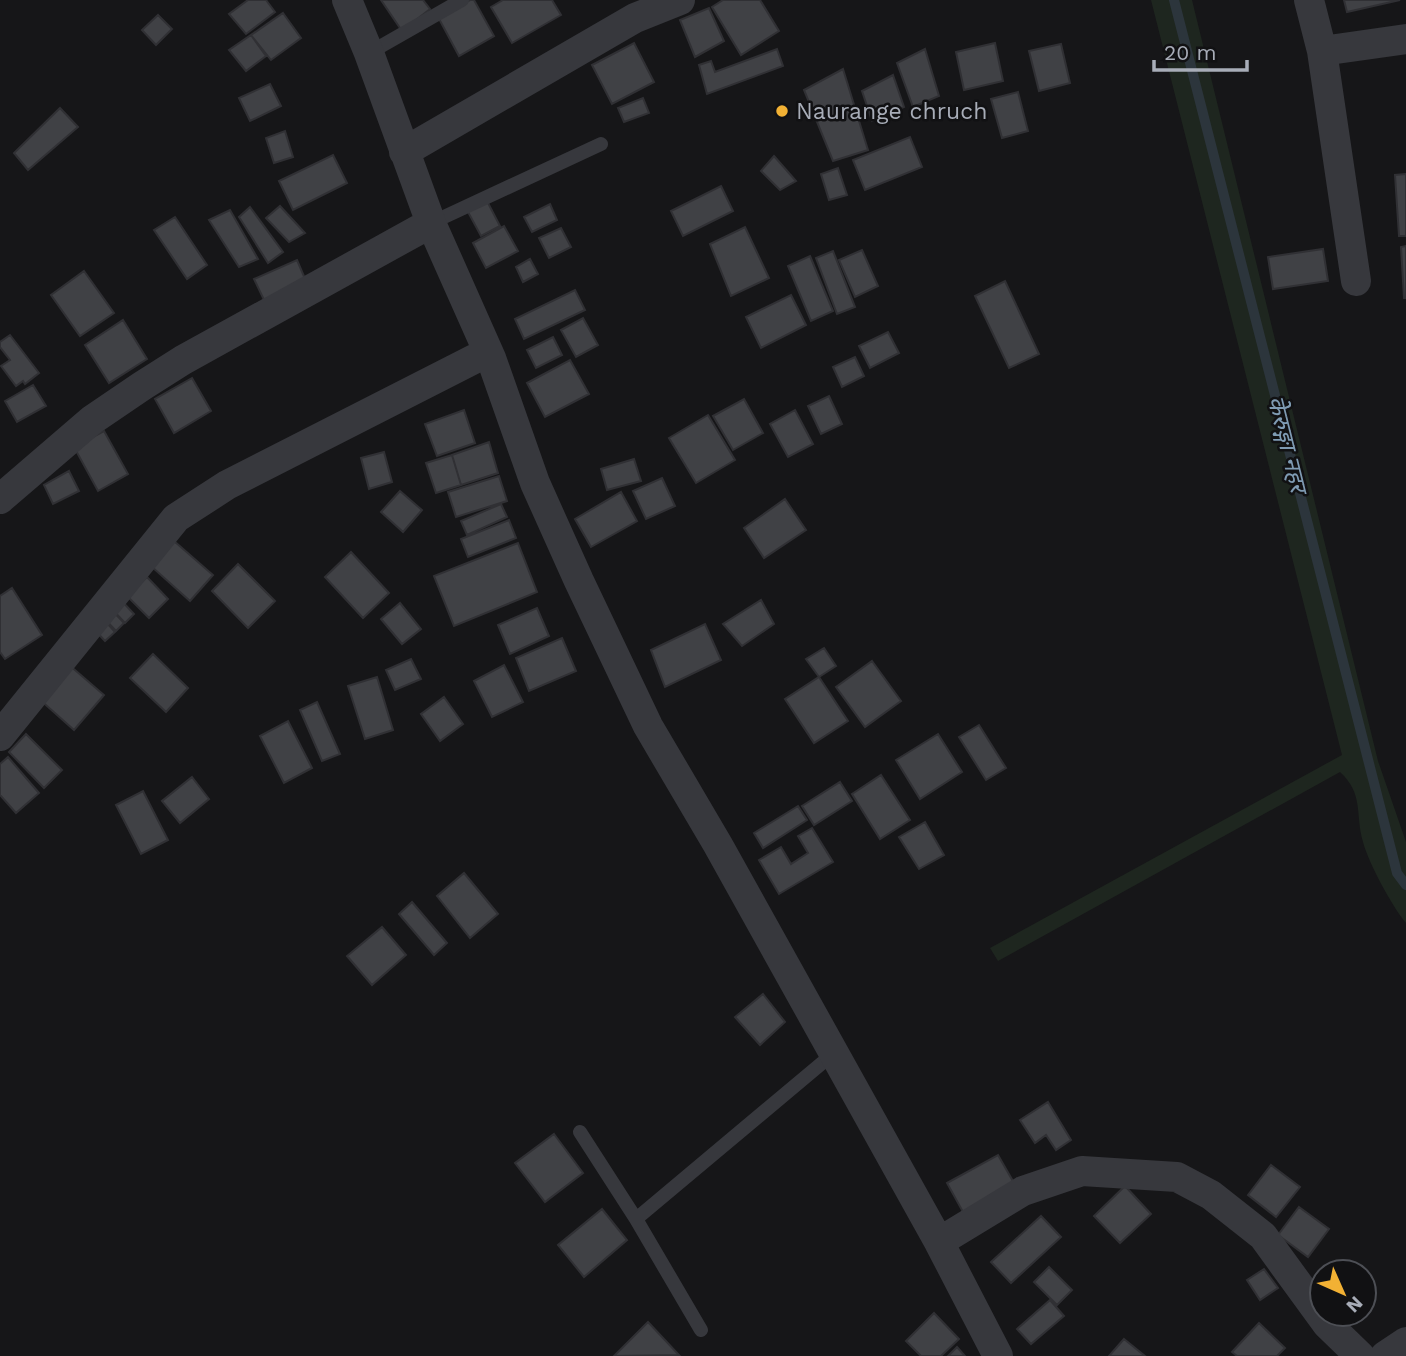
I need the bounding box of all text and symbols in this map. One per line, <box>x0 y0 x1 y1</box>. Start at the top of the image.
scale bar <box>1154 28 1247 72</box>
text: 20 m <box>1164 40 1216 65</box>
place label: Naurange chruch <box>796 98 987 125</box>
marker: Naurange chruch <box>774 103 790 119</box>
water label: केेरुङ्गा नहर <box>1262 393 1313 499</box>
north arrow <box>1308 1258 1378 1328</box>
text: N <box>1342 1292 1368 1318</box>

